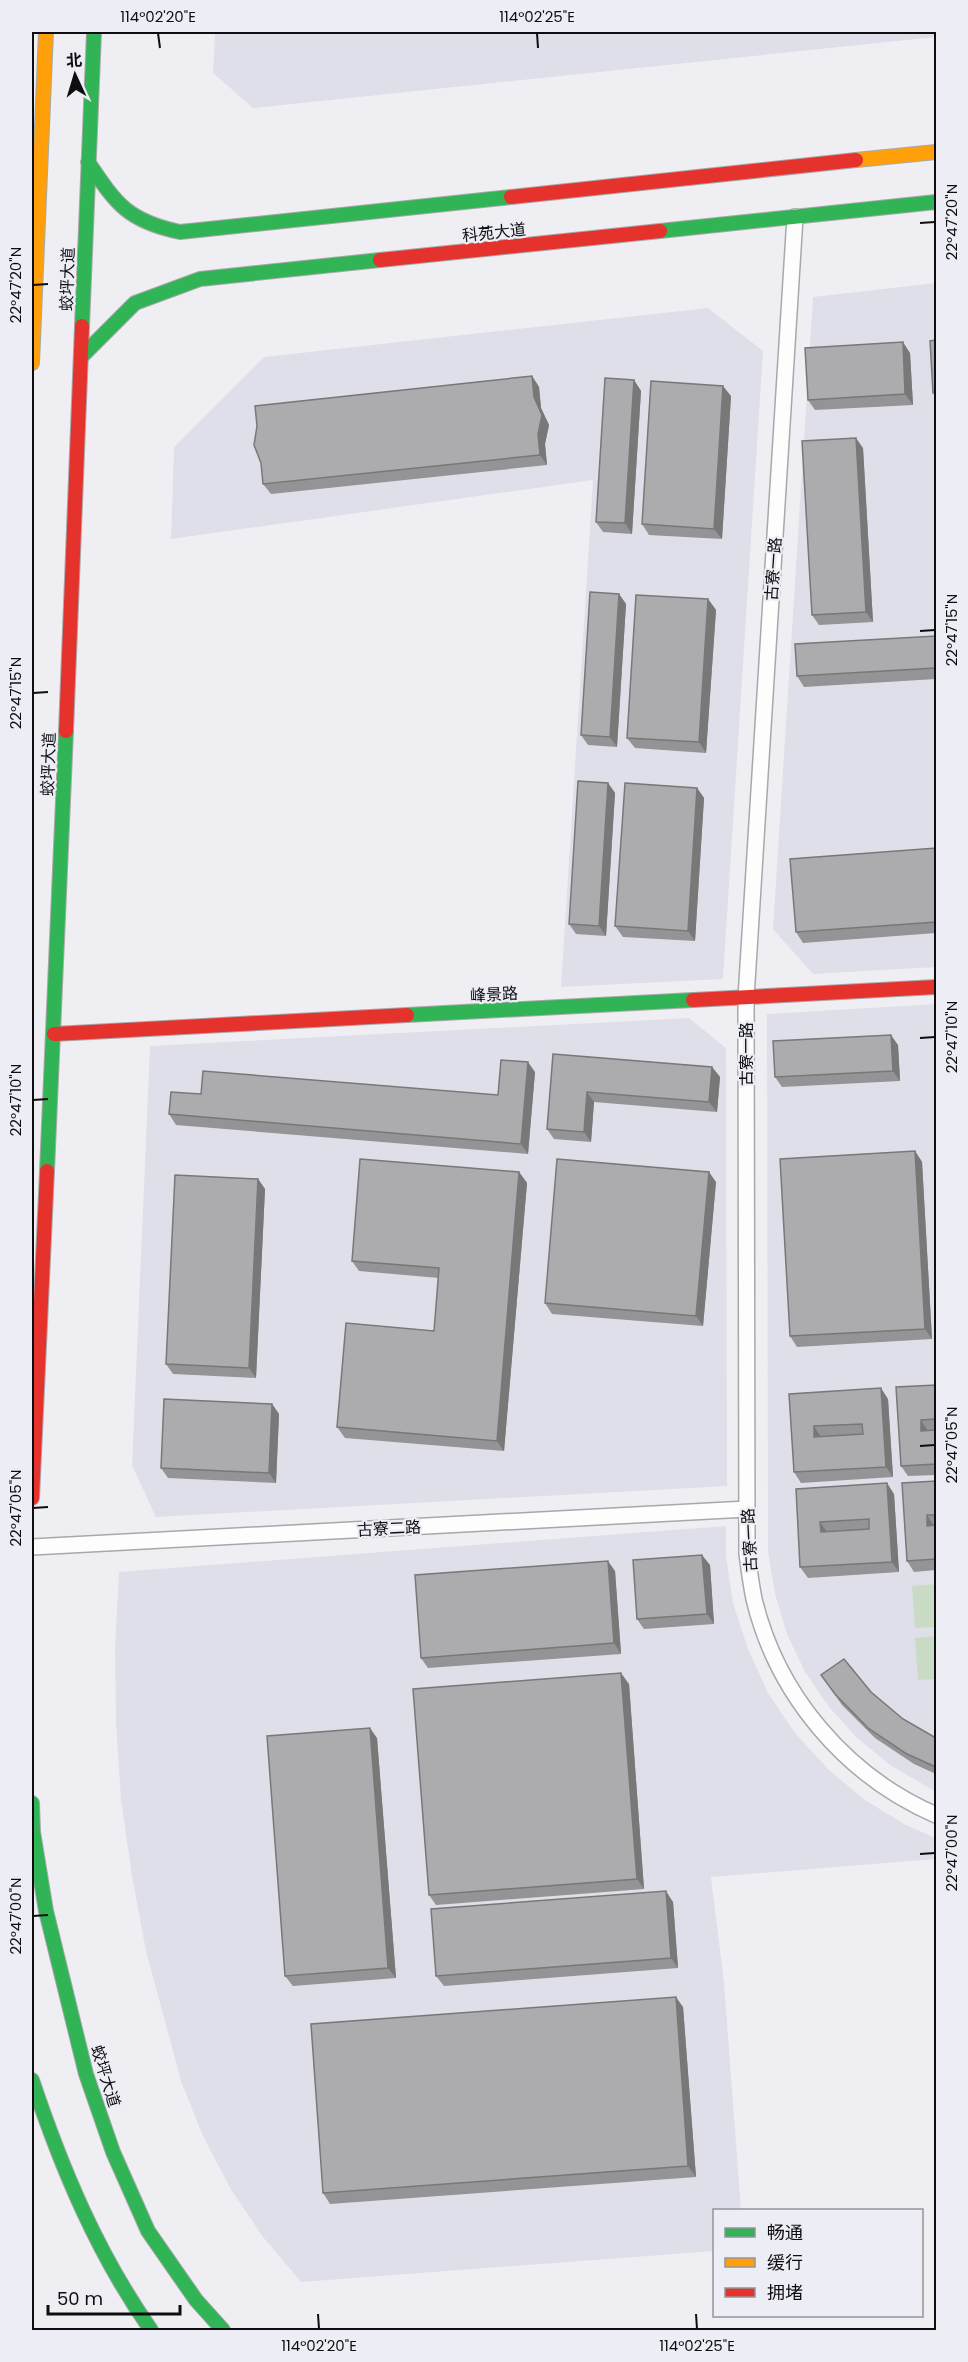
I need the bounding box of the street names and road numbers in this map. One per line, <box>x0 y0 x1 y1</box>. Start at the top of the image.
street label: 科苑大道 <box>461 218 527 247</box>
street label: 蛟坪大道 <box>55 247 80 311</box>
street label: 古寮一路 <box>760 536 787 602</box>
street label: 蛟坪大道 <box>36 732 61 796</box>
street label: 峰景路 <box>469 982 519 1007</box>
street label: 古寮一路 <box>735 1022 758 1086</box>
street label: 古寮一路 <box>736 1507 763 1573</box>
street label: 古寮二路 <box>356 1515 422 1542</box>
street label: 蛟坪大道 <box>85 2042 126 2110</box>

